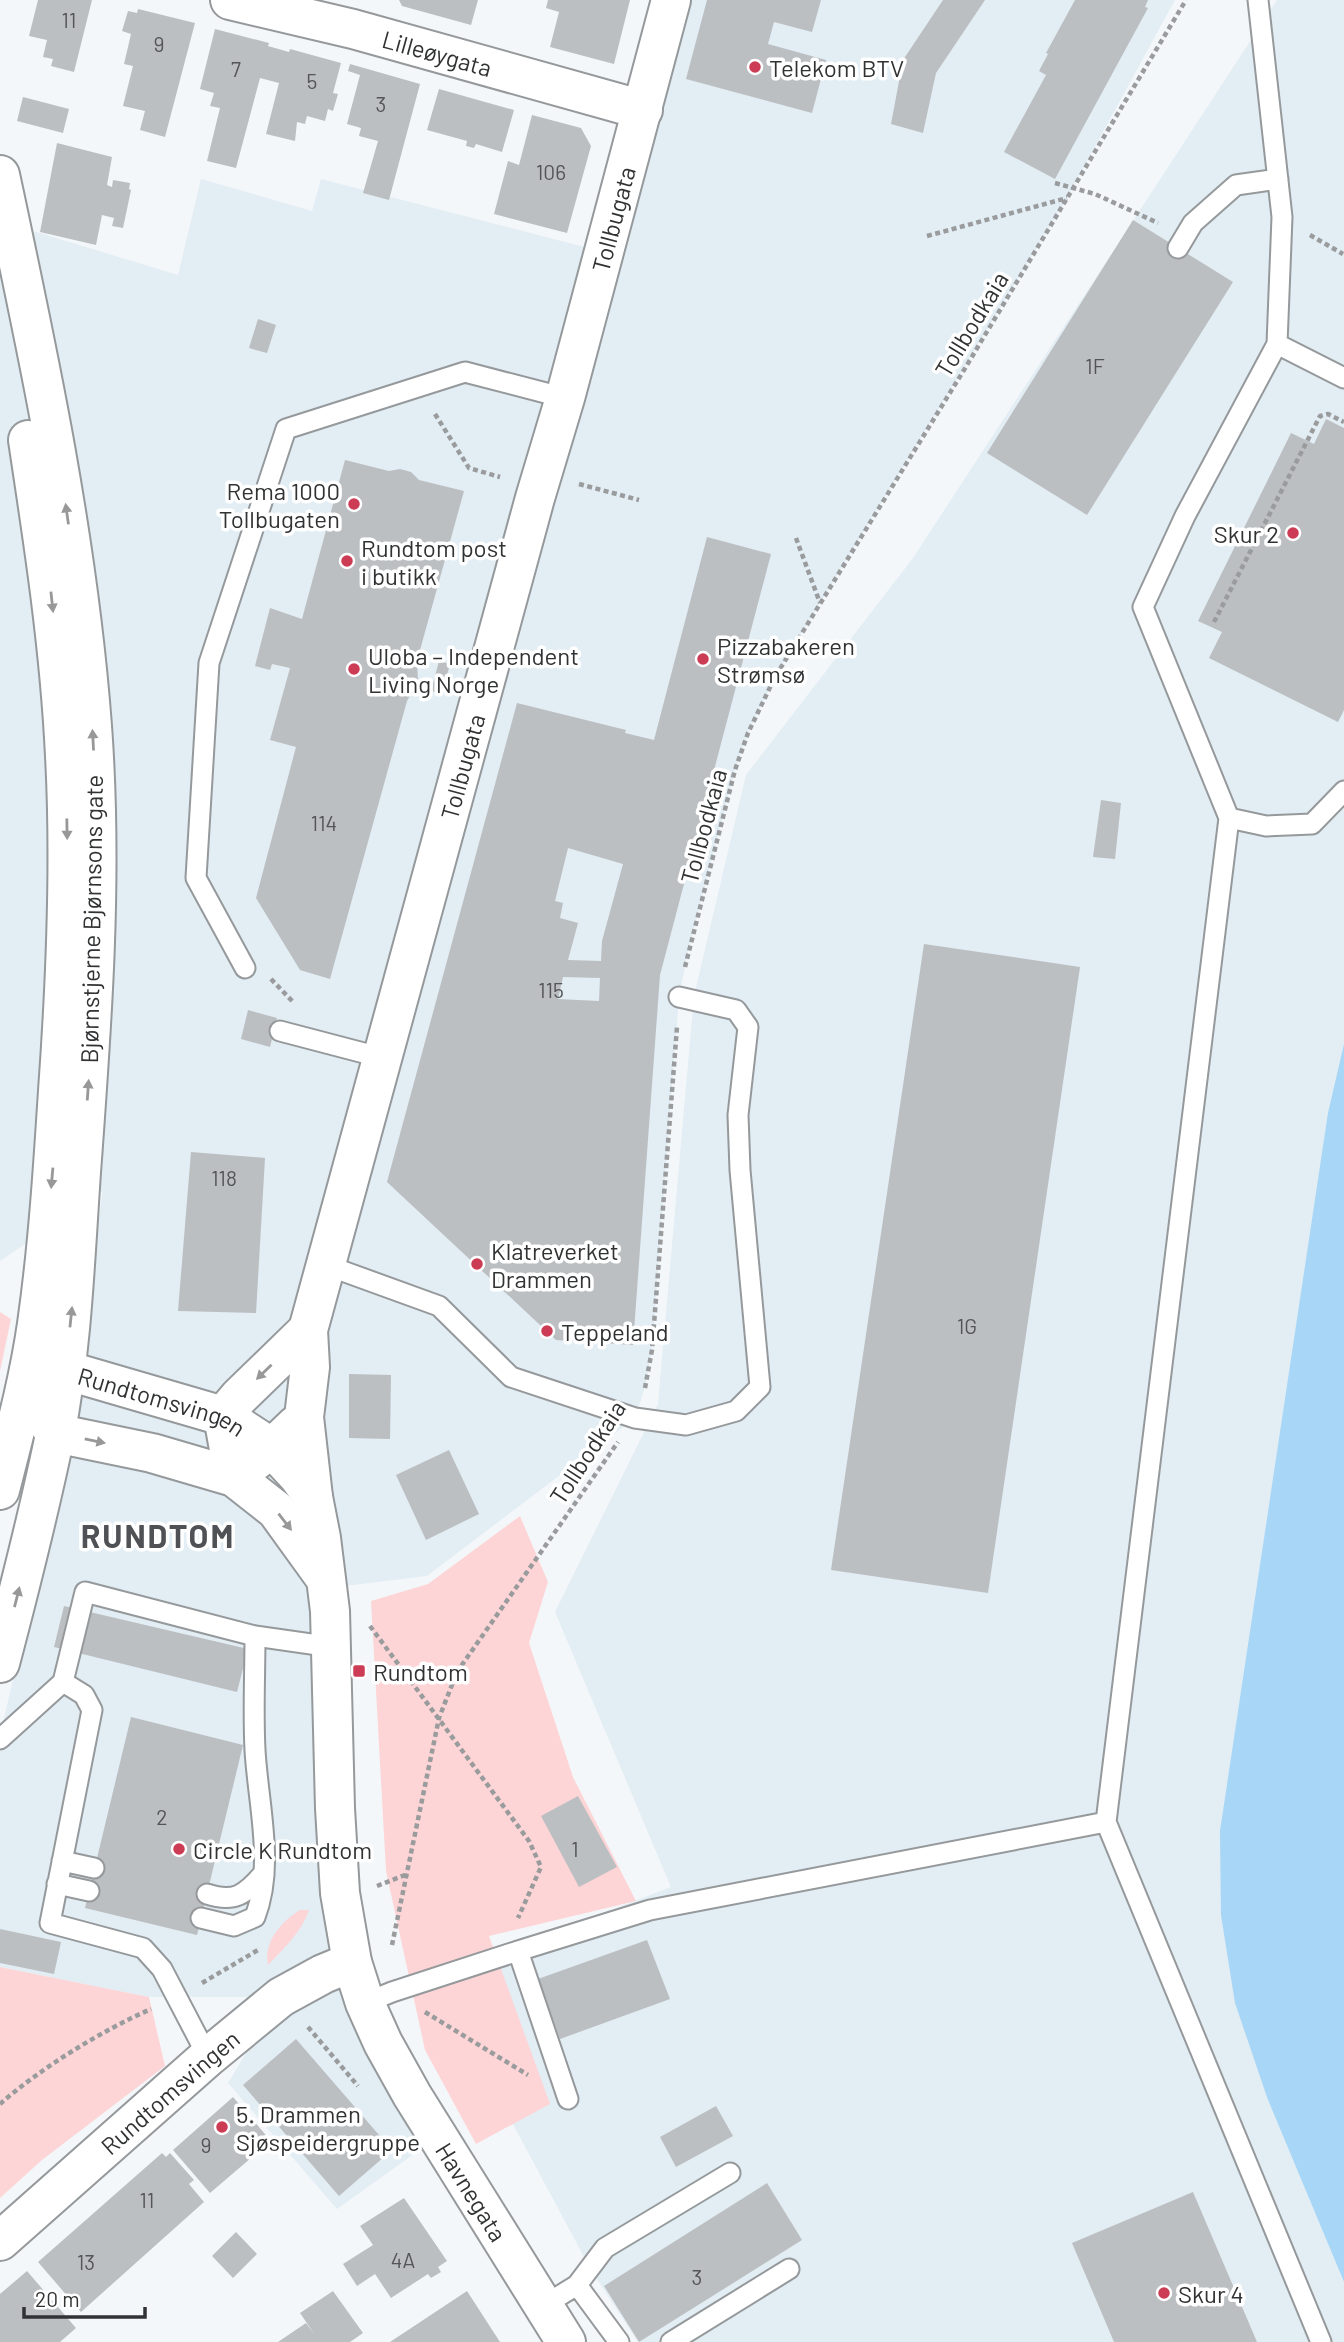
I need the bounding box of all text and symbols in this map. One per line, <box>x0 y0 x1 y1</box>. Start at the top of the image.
house number: 11 <box>62 7 76 32</box>
street label: Lilleøygata <box>379 23 495 82</box>
house number: 9 <box>154 31 164 56</box>
place label: Telekom BTV <box>769 53 904 82</box>
house number: 7 <box>231 56 241 81</box>
marker: Telekom BTV <box>747 59 763 75</box>
house number: 5 <box>307 68 317 93</box>
house number: 3 <box>376 91 386 116</box>
house number: 106 <box>536 159 566 184</box>
street label: Tollbugata <box>585 163 641 275</box>
street label: Tollbodkaia <box>928 266 1014 382</box>
house number: 1F <box>1085 353 1105 378</box>
place label: Rema 1000 Tollbugaten <box>219 476 340 533</box>
marker: Rema 1000 Tollbugaten <box>346 496 362 512</box>
one-way arrow <box>61 503 72 525</box>
place label: Skur 2 <box>1214 519 1279 548</box>
marker: Skur 2 <box>1285 525 1301 541</box>
place label: Rundtom post i butikk <box>361 533 507 590</box>
marker: Rundtom post i butikk <box>339 553 355 569</box>
one-way arrow <box>47 591 58 613</box>
place label: Pizzabakeren Strømsø <box>717 631 855 688</box>
place label: Uloba – Independent Living Norge <box>368 641 579 698</box>
marker: Pizzabakeren Strømsø <box>695 651 711 667</box>
marker: Uloba – Independent Living Norge <box>346 661 362 677</box>
street label: Tollbugata <box>434 711 490 823</box>
one-way arrow <box>87 729 98 751</box>
street label: Tollbodkaia <box>674 765 732 887</box>
street label: Bjørnstjerne Bjørnsons gate <box>74 774 108 1064</box>
house number: 114 <box>311 810 337 835</box>
one-way arrow <box>61 818 73 840</box>
house number: 115 <box>538 977 564 1002</box>
one-way arrow <box>83 1079 94 1101</box>
house number: 118 <box>211 1165 237 1190</box>
one-way arrow <box>46 1167 57 1189</box>
place label: Klatreverket Drammen <box>491 1236 619 1293</box>
marker: Klatreverket Drammen <box>469 1256 485 1272</box>
one-way arrow <box>66 1306 77 1328</box>
house number: 1G <box>957 1313 977 1338</box>
place label: Teppeland <box>561 1317 669 1346</box>
marker: Teppeland <box>539 1323 555 1339</box>
street label: Rundtomsvingen <box>75 1360 252 1442</box>
one-way arrow <box>256 1363 273 1379</box>
street label: Tollbodkaia <box>543 1395 631 1509</box>
one-way arrow <box>84 1436 106 1447</box>
one-way arrow <box>277 1513 292 1530</box>
district label: RUNDTOM <box>81 1516 235 1554</box>
one-way arrow <box>12 1586 23 1608</box>
place label: Rundtom <box>373 1657 468 1686</box>
marker: Rundtom <box>351 1663 367 1679</box>
house number: 2 <box>156 1804 168 1829</box>
place label: Circle K Rundtom <box>193 1835 372 1864</box>
house number: 1 <box>571 1836 579 1861</box>
marker: Circle K Rundtom <box>171 1841 187 1857</box>
street label: Rundtomsvingen <box>94 2023 245 2160</box>
place label: 5. Drammen Sjøspeidergruppe <box>236 2099 420 2156</box>
marker: 5. Drammen Sjøspeidergruppe <box>214 2119 230 2135</box>
house number: 9 <box>201 2132 211 2157</box>
street label: Havnegata <box>431 2137 514 2246</box>
house number: 11 <box>140 2187 154 2212</box>
house number: 4A <box>391 2247 415 2272</box>
house number: 13 <box>77 2249 95 2274</box>
house number: 3 <box>692 2264 702 2289</box>
scale bar <box>24 2276 145 2320</box>
place label: Skur 4 <box>1178 2279 1244 2308</box>
marker: Skur 4 <box>1156 2285 1172 2301</box>
text: 20 m <box>35 2286 80 2311</box>

